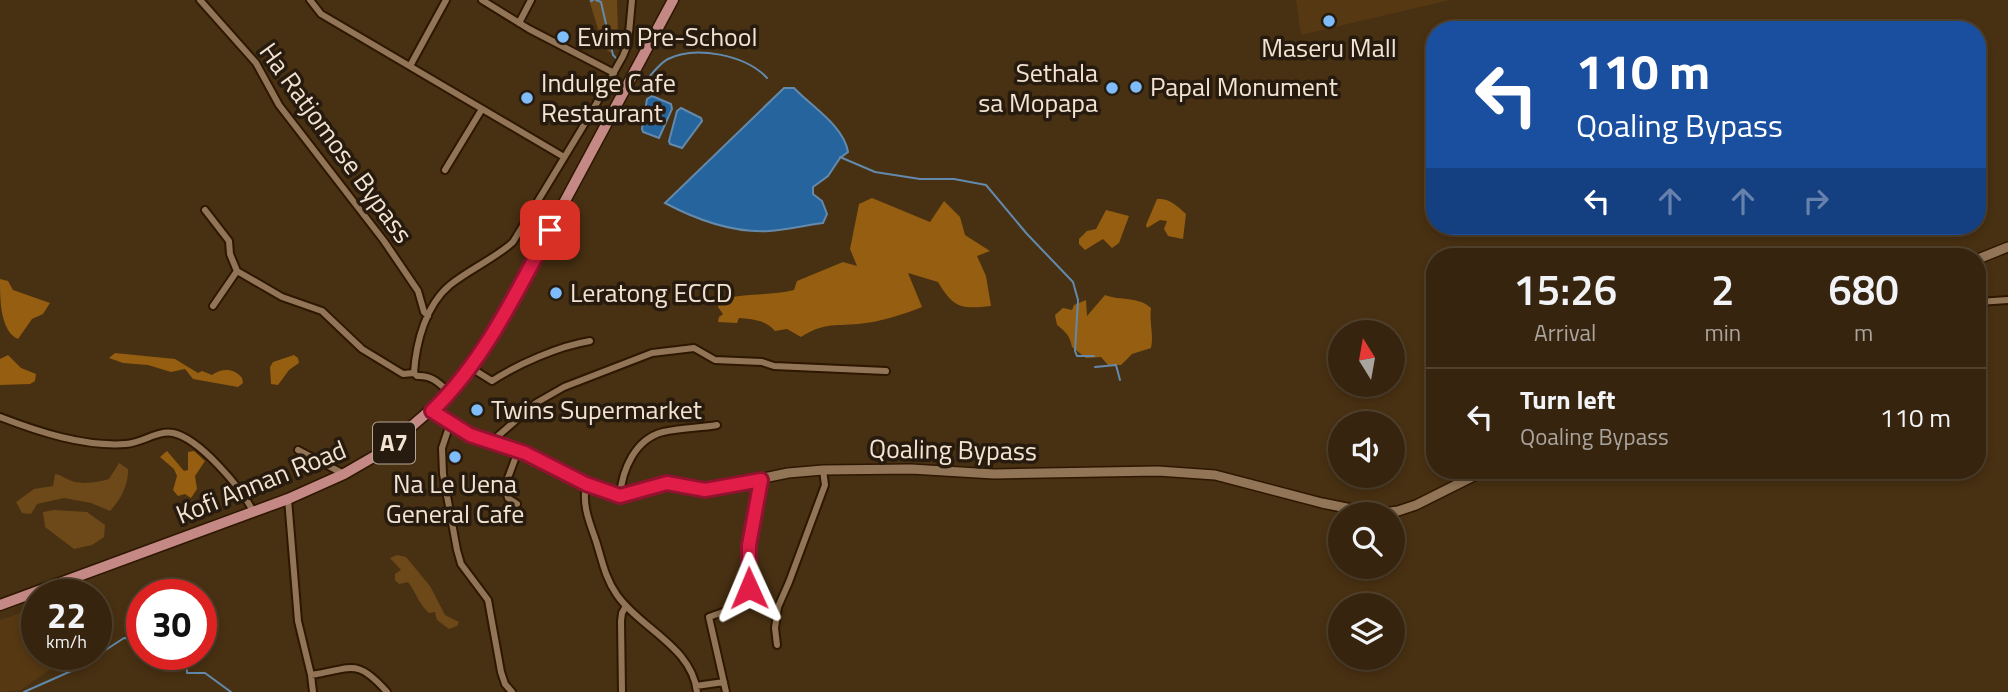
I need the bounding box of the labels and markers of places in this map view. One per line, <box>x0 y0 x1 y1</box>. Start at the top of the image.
marker: Maseru Mall <box>1321 13 1337 29</box>
place label: Evim Pre-School <box>577 17 758 56</box>
place label: Maseru Mall <box>1261 28 1397 67</box>
marker: Evim Pre-School <box>555 29 571 45</box>
place label: Sethala sa Mopapa <box>978 53 1098 122</box>
place label: Indulge Cafe Restaurant <box>541 63 676 132</box>
place label: Papal Monument <box>1150 67 1338 106</box>
marker: Papal Monument <box>1128 79 1144 95</box>
marker: Sethala sa Mopapa <box>1104 80 1120 96</box>
marker: Indulge Cafe Restaurant <box>519 90 535 106</box>
pin <box>520 200 580 260</box>
place label: Leratong ECCD <box>570 273 732 312</box>
marker: Leratong ECCD <box>548 285 564 301</box>
place label: Twins Supermarket <box>491 390 702 429</box>
marker: Twins Supermarket <box>469 402 485 418</box>
marker: Na Le Uena General Cafe <box>447 449 463 465</box>
place label: Na Le Uena General Cafe <box>386 464 524 533</box>

